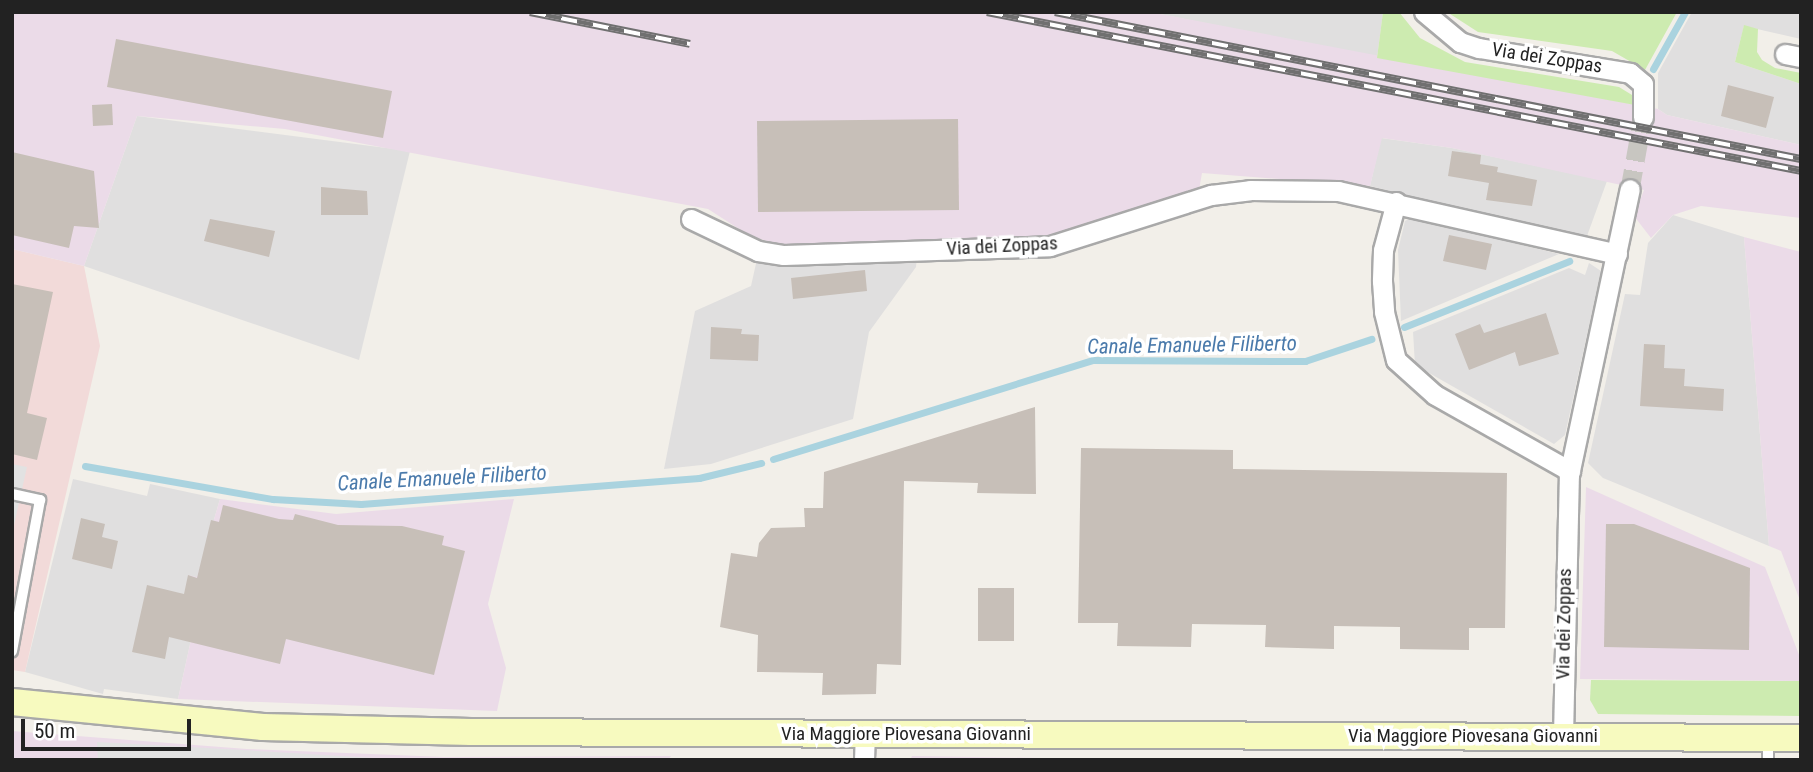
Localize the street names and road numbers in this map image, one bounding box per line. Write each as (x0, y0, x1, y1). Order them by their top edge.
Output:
street label: Via dei Zoppas (1490, 38, 1604, 78)
street label: Via dei Zoppas (946, 232, 1058, 260)
street label: Via dei Zoppas (1552, 568, 1576, 680)
street label: Via Maggiore Piovesana Giovanni (781, 723, 1031, 745)
street label: Via Maggiore Piovesana Giovanni (1348, 725, 1598, 747)

